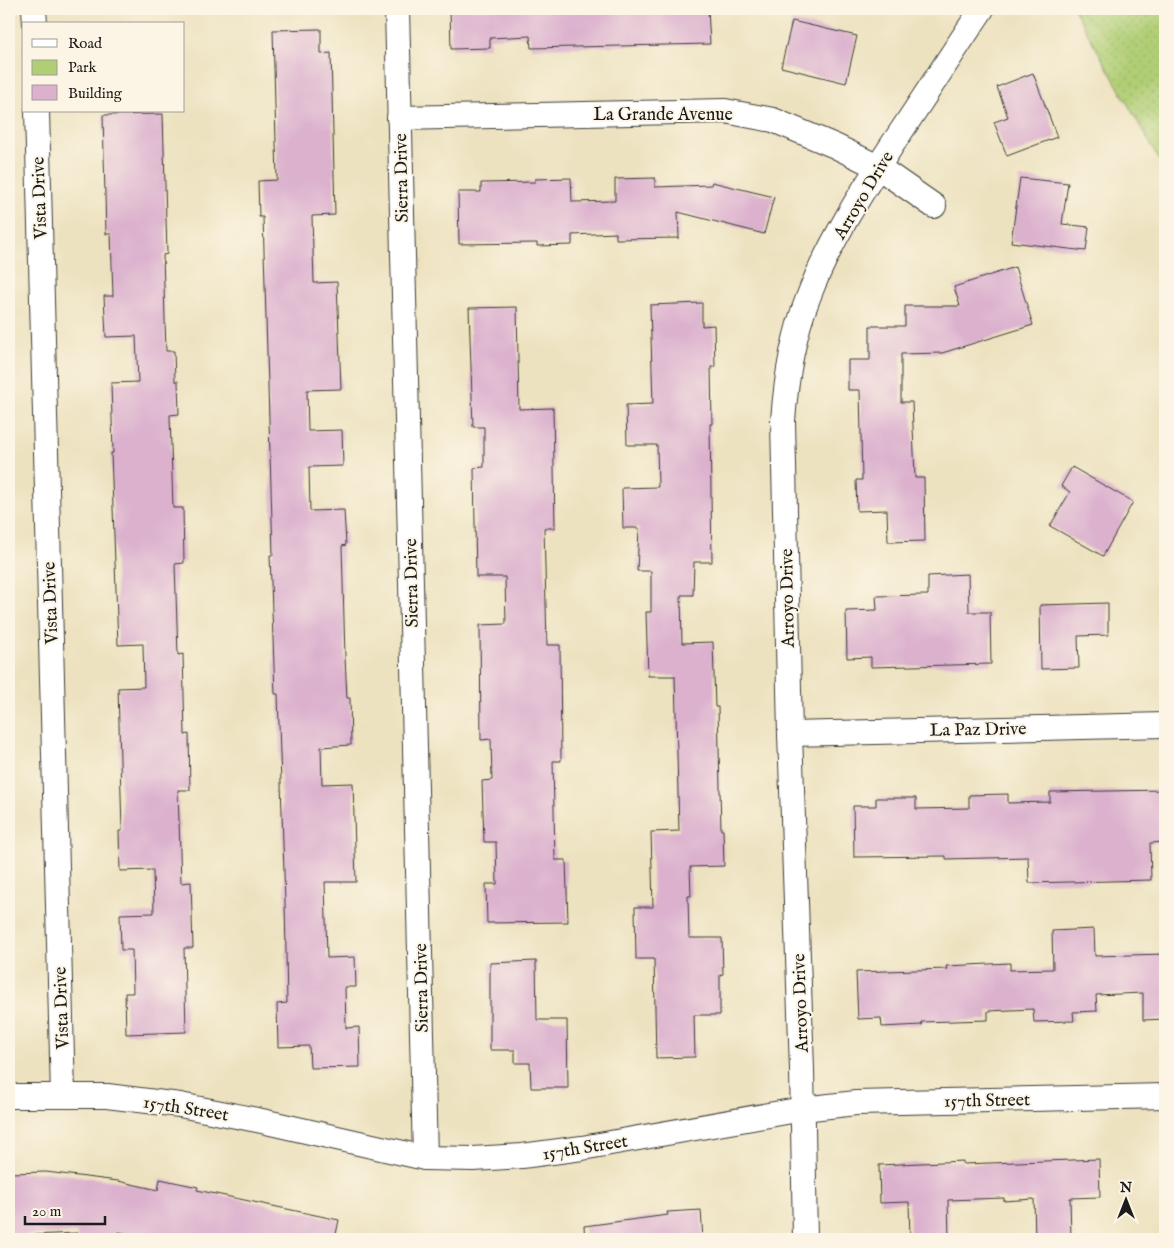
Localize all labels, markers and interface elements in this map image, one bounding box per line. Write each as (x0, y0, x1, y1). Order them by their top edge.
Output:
legend (22, 22, 185, 112)
text: Road (68, 34, 103, 53)
text: Park (68, 58, 98, 77)
text: Building (68, 84, 123, 103)
street label: La Grande Avenue (593, 104, 733, 127)
street label: Sierra Drive (390, 133, 415, 223)
street label: Arroyo Drive (828, 147, 900, 245)
street label: Vista Drive (28, 156, 53, 241)
street label: Sierra Drive (400, 538, 425, 628)
street label: Arroyo Drive (776, 548, 801, 649)
street label: Vista Drive (39, 561, 64, 646)
street label: La Paz Drive (929, 718, 1027, 743)
street label: Sierra Drive (410, 943, 435, 1033)
street label: Arroyo Drive (788, 953, 815, 1054)
street label: Vista Drive (50, 966, 75, 1051)
street label: 157th Street (944, 1089, 1030, 1114)
street label: 157th Street (141, 1091, 230, 1128)
street label: 157th Street (541, 1130, 630, 1167)
north arrow (1102, 1176, 1152, 1226)
text: N (1119, 1179, 1132, 1197)
scale bar (25, 1193, 105, 1225)
text: 20 m (32, 1202, 62, 1221)

